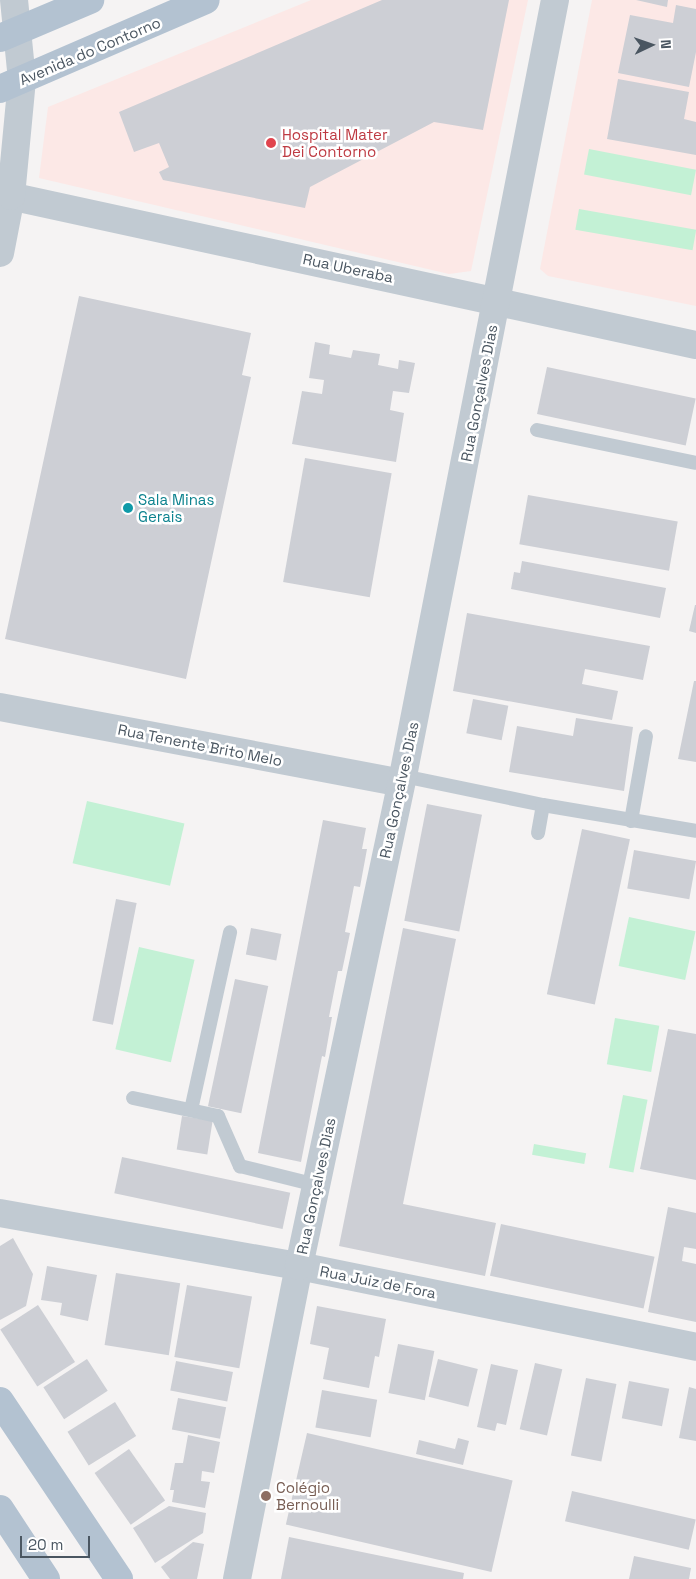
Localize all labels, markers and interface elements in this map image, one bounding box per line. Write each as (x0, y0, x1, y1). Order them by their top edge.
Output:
street label: Avenida do Contorno (17, 13, 163, 89)
north arrow (626, 20, 676, 70)
text: N (657, 39, 675, 49)
place label: Hospital Mater Dei Contorno (282, 125, 388, 160)
marker: Hospital Mater Dei Contorno (264, 136, 278, 150)
street label: Rua Uberaba (301, 250, 395, 286)
street label: Rua Gonçalves Dias (457, 323, 501, 463)
place label: Sala Minas Gerais (138, 490, 214, 525)
marker: Sala Minas Gerais (122, 502, 134, 514)
street label: Rua Tenente Brito Melo (116, 720, 284, 770)
street label: Rua Gonçalves Dias (376, 720, 422, 860)
street label: Rua Gonçalves Dias (293, 1116, 339, 1256)
street label: Rua Juiz de Fora (318, 1262, 438, 1302)
place label: Colégio Bernoulli (276, 1478, 339, 1513)
marker: Colégio Bernoulli (260, 1490, 272, 1502)
scale bar (22, 1526, 92, 1558)
text: 20 m (28, 1535, 63, 1554)

